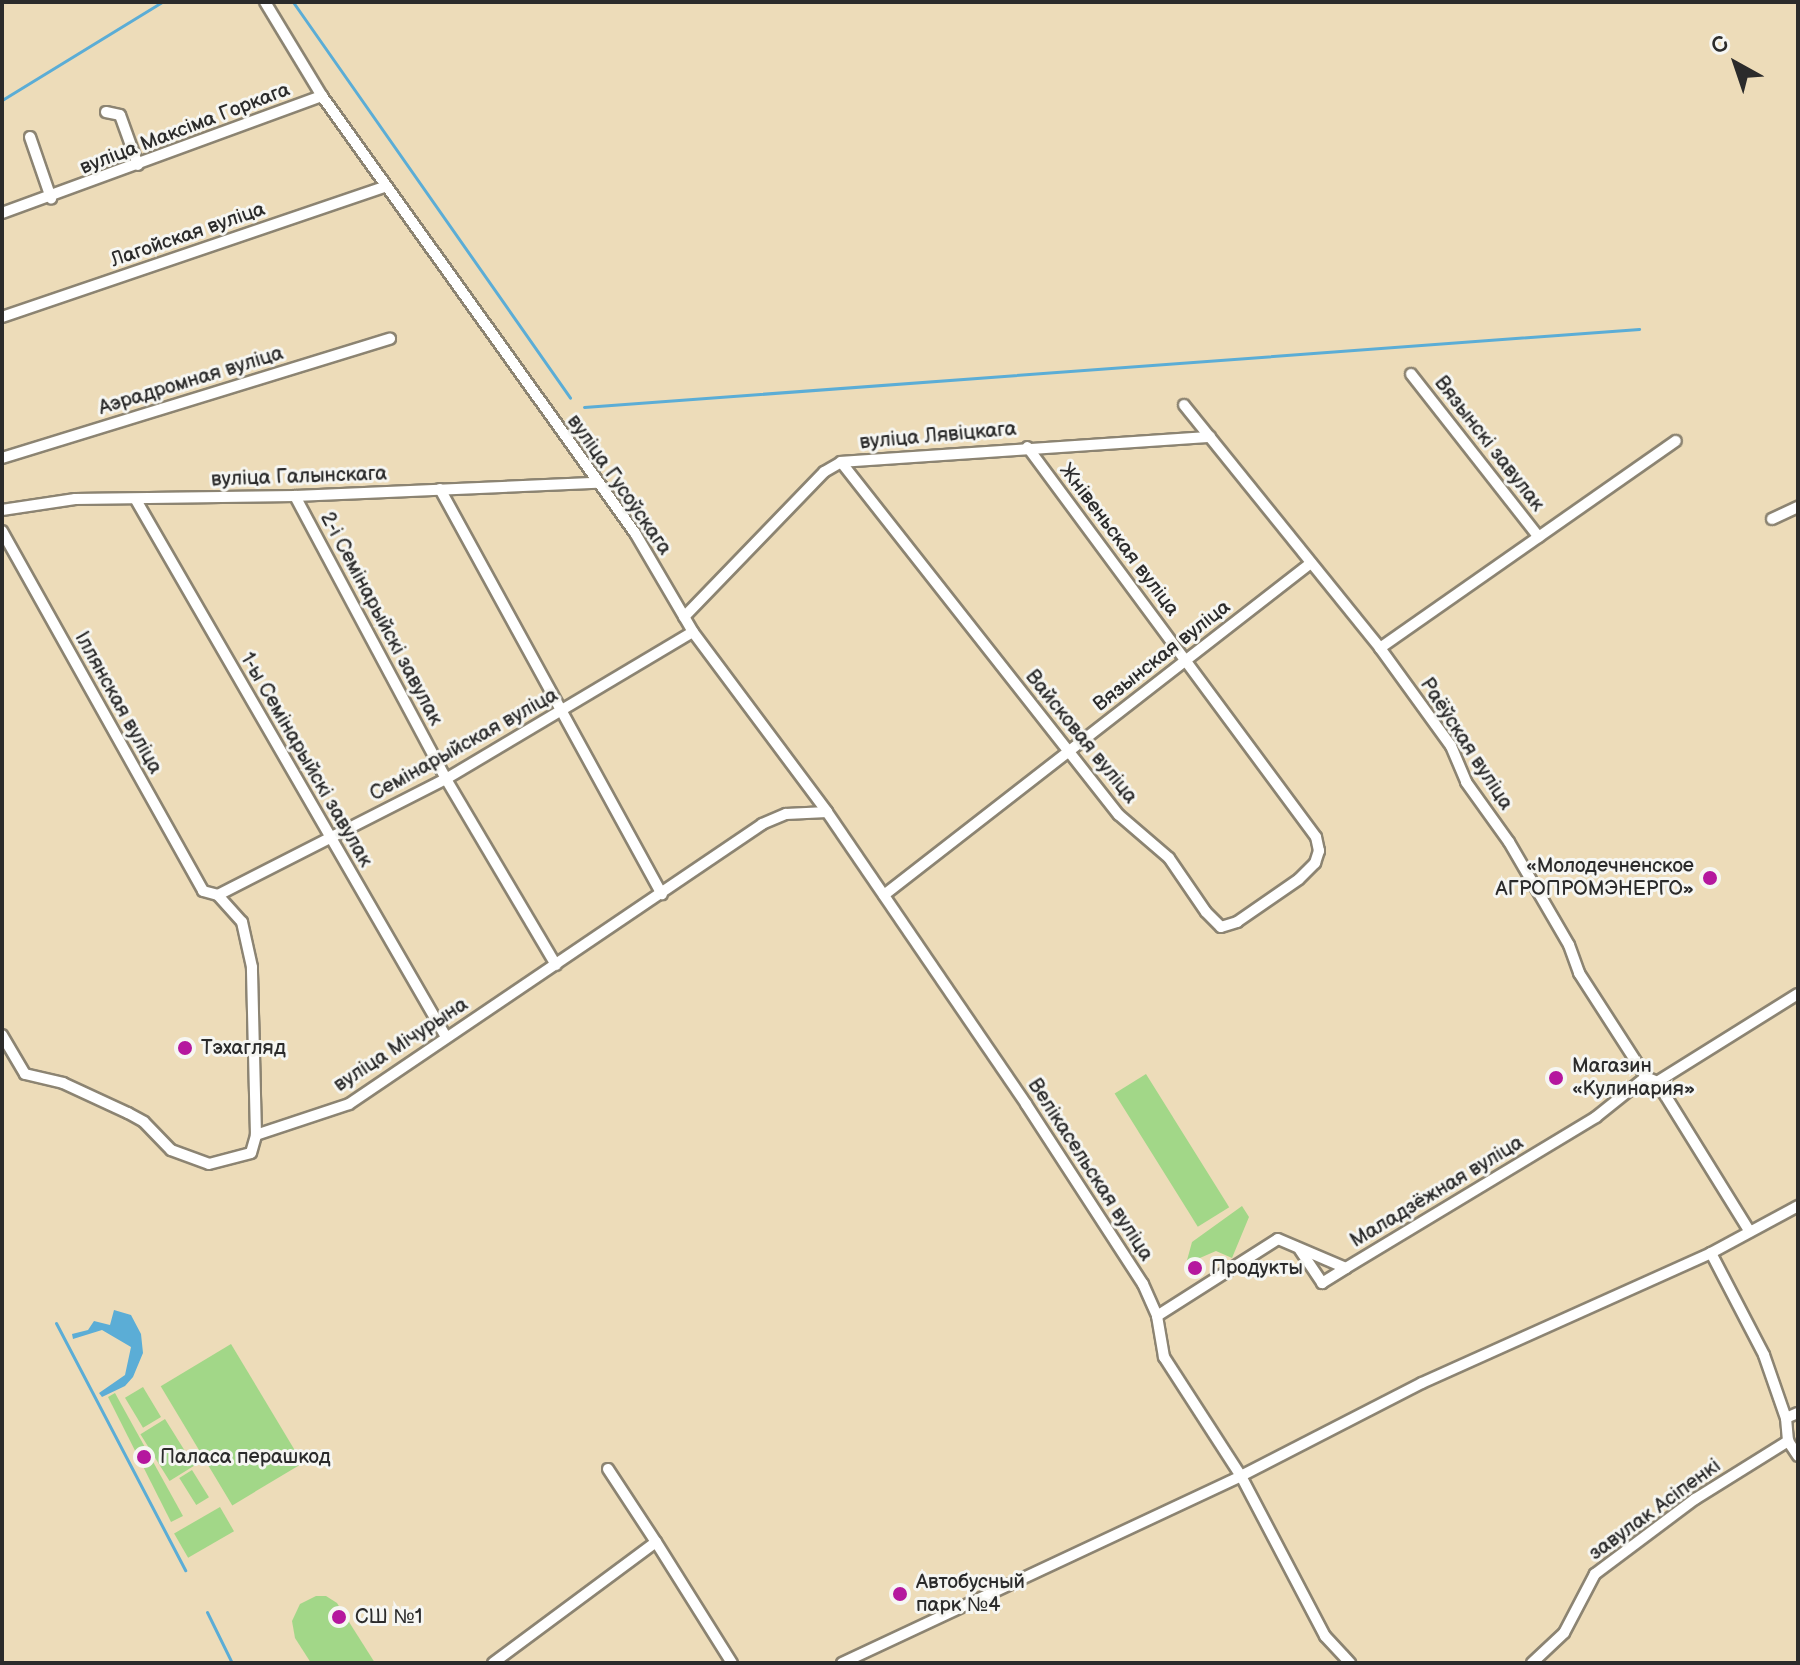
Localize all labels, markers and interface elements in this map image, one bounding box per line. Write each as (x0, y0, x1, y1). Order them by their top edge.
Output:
north arrow (1696, 24, 1776, 104)
text: С (1706, 30, 1735, 60)
street label: вуліца Максіма Горкага (77, 78, 293, 180)
street label: Лагойская вуліца (108, 197, 268, 273)
street label: Аэрадромная вуліца (96, 341, 286, 421)
street label: Вязынскі завулак (1429, 372, 1549, 516)
street label: вуліца Гусоўскага (562, 410, 676, 560)
street label: вуліца Лявіцкага (859, 417, 1017, 455)
street label: Жнівеньская вуліца (1054, 459, 1184, 621)
street label: вуліца Галынскага (211, 462, 387, 492)
street label: 2-і Семінарыйскі завулак (315, 508, 447, 730)
street label: Вязынская вуліца (1089, 595, 1235, 717)
street label: Іллянская вуліца (69, 628, 167, 778)
street label: 1-ы Семінарыйскі завулак (235, 649, 377, 871)
street label: Вайсковая вуліца (1020, 665, 1142, 809)
street label: Раёўская вуліца (1414, 673, 1518, 815)
street label: Семінарыйская вуліца (366, 683, 562, 807)
place label: «Молодечненское АГРОПРОМЭНЕРГО» (1496, 854, 1694, 901)
marker: «Молодечненское АГРОПРОМЭНЕРГО» (1701, 869, 1719, 887)
street label: вуліца Мічурына (329, 993, 473, 1097)
place label: Тэхагляд (201, 1036, 286, 1060)
marker: Тэхагляд (176, 1039, 194, 1057)
place label: Магазин «Кулинария» (1572, 1054, 1695, 1101)
marker: Магазин «Кулинария» (1547, 1069, 1565, 1087)
street label: Велікасельская вуліца (1022, 1074, 1158, 1266)
street label: Маладзёжная вуліца (1346, 1131, 1528, 1253)
place label: Продукты (1211, 1256, 1303, 1280)
marker: Продукты (1186, 1259, 1204, 1277)
place label: Паласа перашкод (160, 1445, 331, 1469)
marker: Паласа перашкод (135, 1448, 153, 1466)
street label: завулак Асіпенкі (1585, 1454, 1725, 1566)
place label: Автобусный парк №4 (916, 1570, 1025, 1617)
marker: Автобусный парк №4 (891, 1585, 909, 1603)
place label: СШ №1 (355, 1605, 422, 1629)
marker: СШ №1 (330, 1608, 348, 1626)

